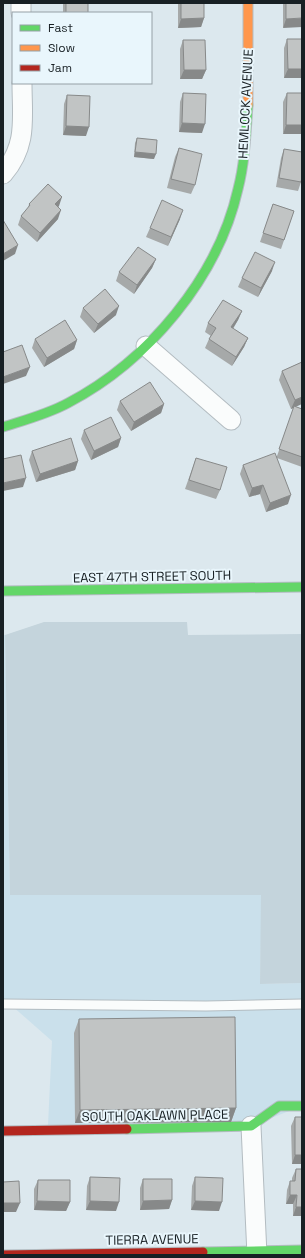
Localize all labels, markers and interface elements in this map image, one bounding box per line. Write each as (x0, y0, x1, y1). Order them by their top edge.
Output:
legend (12, 12, 152, 84)
text: Fast (48, 20, 73, 36)
text: Slow (48, 40, 75, 56)
street label: HEMLOCK AVENUE (234, 49, 257, 159)
text: Jam (48, 60, 72, 76)
street label: EAST 47TH STREET SOUTH (73, 567, 231, 586)
street label: SOUTH OAKLAWN PLACE (82, 1106, 228, 1125)
street label: TIERRA AVENUE (105, 1230, 199, 1249)

